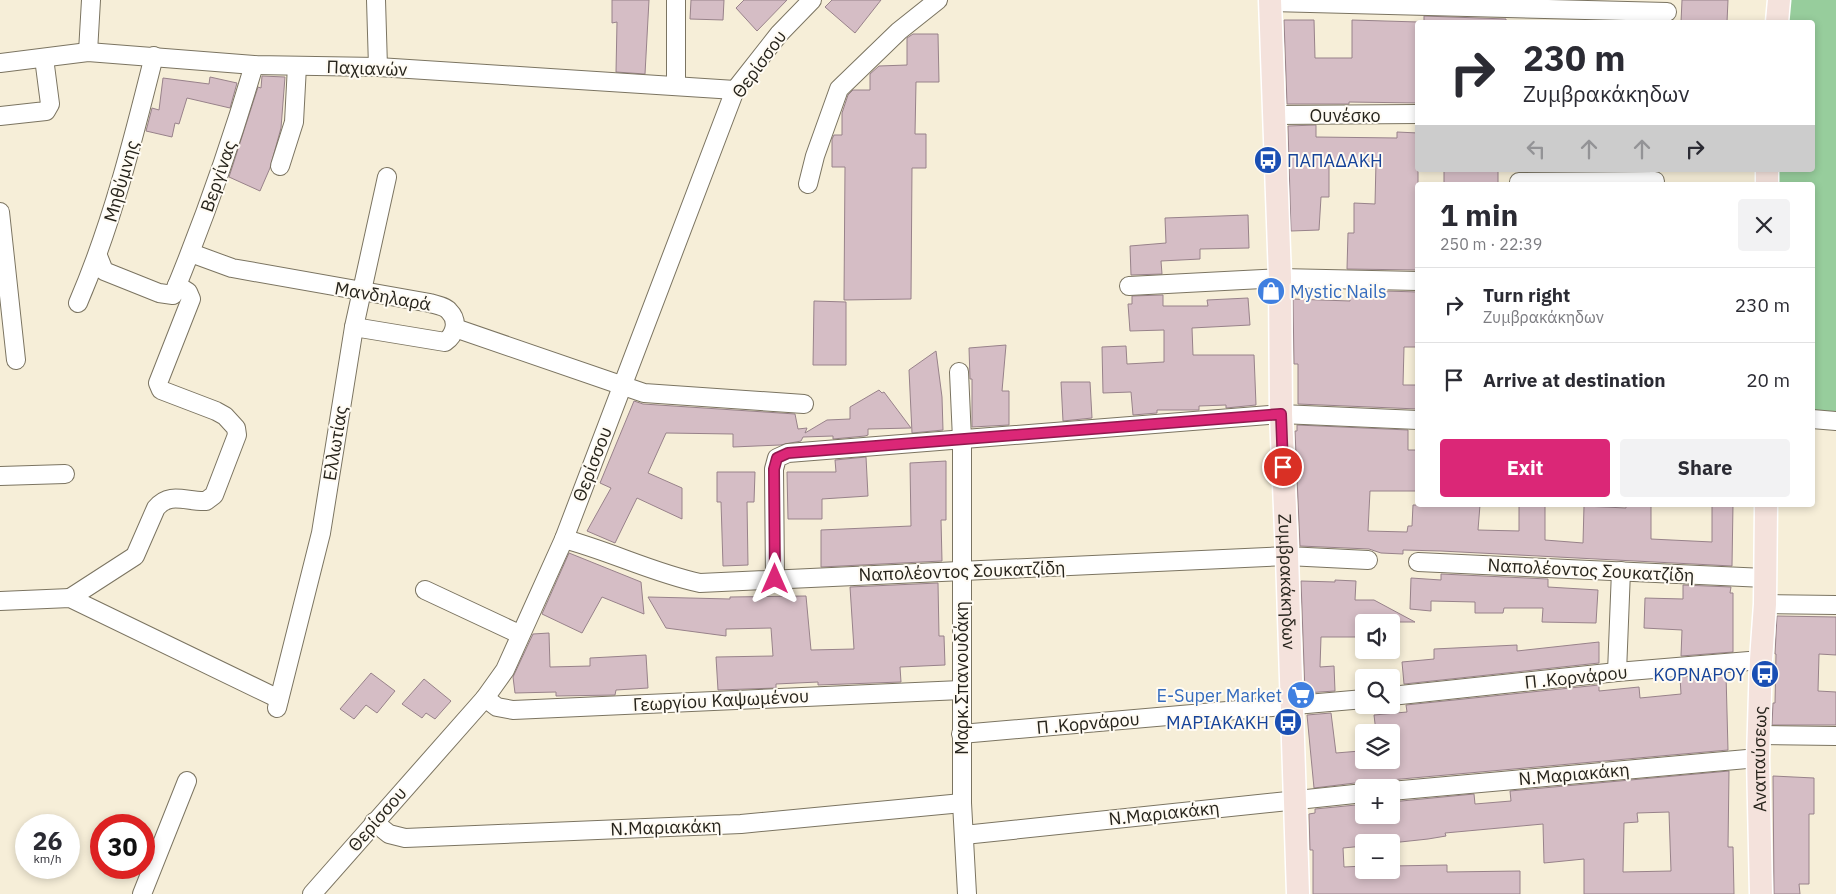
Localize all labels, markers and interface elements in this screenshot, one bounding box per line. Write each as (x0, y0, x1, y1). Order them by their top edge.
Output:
street label: Θερίσσου (727, 25, 791, 103)
text: 230 m (1523, 35, 1626, 81)
icon: right (1440, 40, 1505, 105)
street label: Παχιανών (326, 55, 408, 81)
text: Ζυμβρακάκηδων (1523, 79, 1689, 108)
street label: Ουνέσκο (1309, 104, 1381, 127)
icon: left (1522, 135, 1550, 163)
icon: ahead (1575, 135, 1603, 163)
icon: ahead (1628, 135, 1656, 163)
icon: right (1681, 135, 1709, 163)
street label: Μηθύμνης (98, 137, 144, 225)
street label: Βεργίνας (195, 137, 241, 215)
bus stop icon: ΠΑΠΑΔΑΚΗ (1253, 145, 1283, 175)
place label: ΠΑΠΑΔΑΚΗ (1287, 149, 1383, 172)
text: 1 min (1440, 195, 1518, 234)
button: close (1738, 199, 1790, 251)
text: 250 m · 22:39 (1440, 234, 1542, 254)
street label: Μανδηλαρά (333, 276, 433, 316)
shop icon: Mystic Nails (1256, 276, 1286, 306)
place label: Mystic Nails (1290, 280, 1387, 303)
text: Turn right (1483, 283, 1570, 307)
icon: right (1440, 291, 1468, 319)
text: 230 m (1735, 293, 1790, 317)
text: Ζυμβρακάκηδων (1483, 307, 1604, 327)
icon: arrive (1440, 366, 1468, 394)
text: Arrive at destination (1483, 368, 1666, 392)
text: 20 m (1746, 368, 1790, 392)
street label: Ελλωτίας (318, 403, 352, 482)
street label: Θερίσσου (567, 423, 617, 505)
button: Exit (1440, 439, 1610, 497)
button: Share (1620, 439, 1790, 497)
pin (1262, 446, 1304, 488)
icon: arrive (1269, 453, 1297, 481)
street label: Ζυμβρακάκηδων (1274, 513, 1302, 650)
position arrow (748, 552, 800, 604)
street label: Ναπολέοντος Σουκατζίδη (1487, 553, 1695, 587)
street label: Ναπολέοντος Σουκατζίδη (858, 556, 1066, 586)
street label: Μαρκ.Σπανουδάκη (950, 601, 973, 755)
map controls (1355, 614, 1400, 879)
button: sound (1355, 614, 1400, 659)
bus stop icon: ΚΟΡΝΑΡΟΥ (1750, 659, 1780, 689)
street label: Π .Κορνάρου (1523, 660, 1629, 694)
place label: ΚΟΡΝΑΡΟΥ (1653, 663, 1746, 686)
button: search (1355, 669, 1400, 714)
supermarket icon: E-Super Market (1286, 680, 1316, 710)
street label: Γεωργίου Καψωμένου (632, 684, 810, 716)
place label: E-Super Market (1157, 684, 1282, 707)
street label: Αναπαύσεως (1746, 705, 1771, 812)
street label: Π .Κορνάρου (1035, 707, 1141, 739)
bus stop icon: ΜΑΡΙΑΚΑΚΗ (1273, 707, 1303, 737)
place label: ΜΑΡΙΑΚΑΚΗ (1166, 711, 1269, 734)
button: layers (1355, 724, 1400, 769)
street label: Ν.Μαριακάκη (1518, 758, 1630, 790)
button: + (1355, 779, 1400, 824)
street label: Θερίσσου (343, 782, 411, 856)
street label: Ν.Μαριακάκη (1107, 796, 1221, 830)
speed limit sign: 30 (90, 814, 155, 879)
street label: Ν.Μαριακάκη (610, 814, 722, 840)
text: 26 (32, 824, 63, 857)
button: − (1355, 834, 1400, 879)
text: km/h (33, 851, 62, 866)

